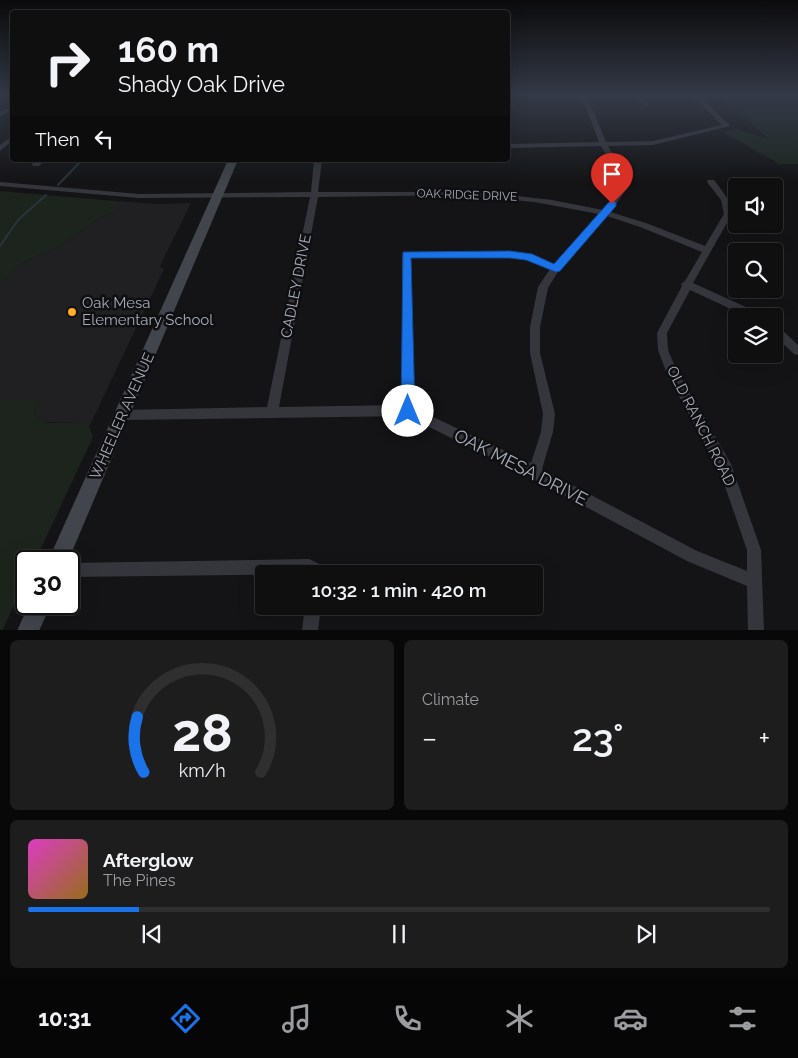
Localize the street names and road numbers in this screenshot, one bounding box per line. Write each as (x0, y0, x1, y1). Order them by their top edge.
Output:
street label: OAK RIDGE DRIVE (416, 186, 518, 204)
street label: CADLEY DRIVE (277, 233, 315, 339)
street label: WHEELER AVENUE (86, 350, 158, 482)
street label: OLD RANCH ROAD (663, 363, 739, 489)
street label: OAK MESA DRIVE (451, 424, 591, 510)

